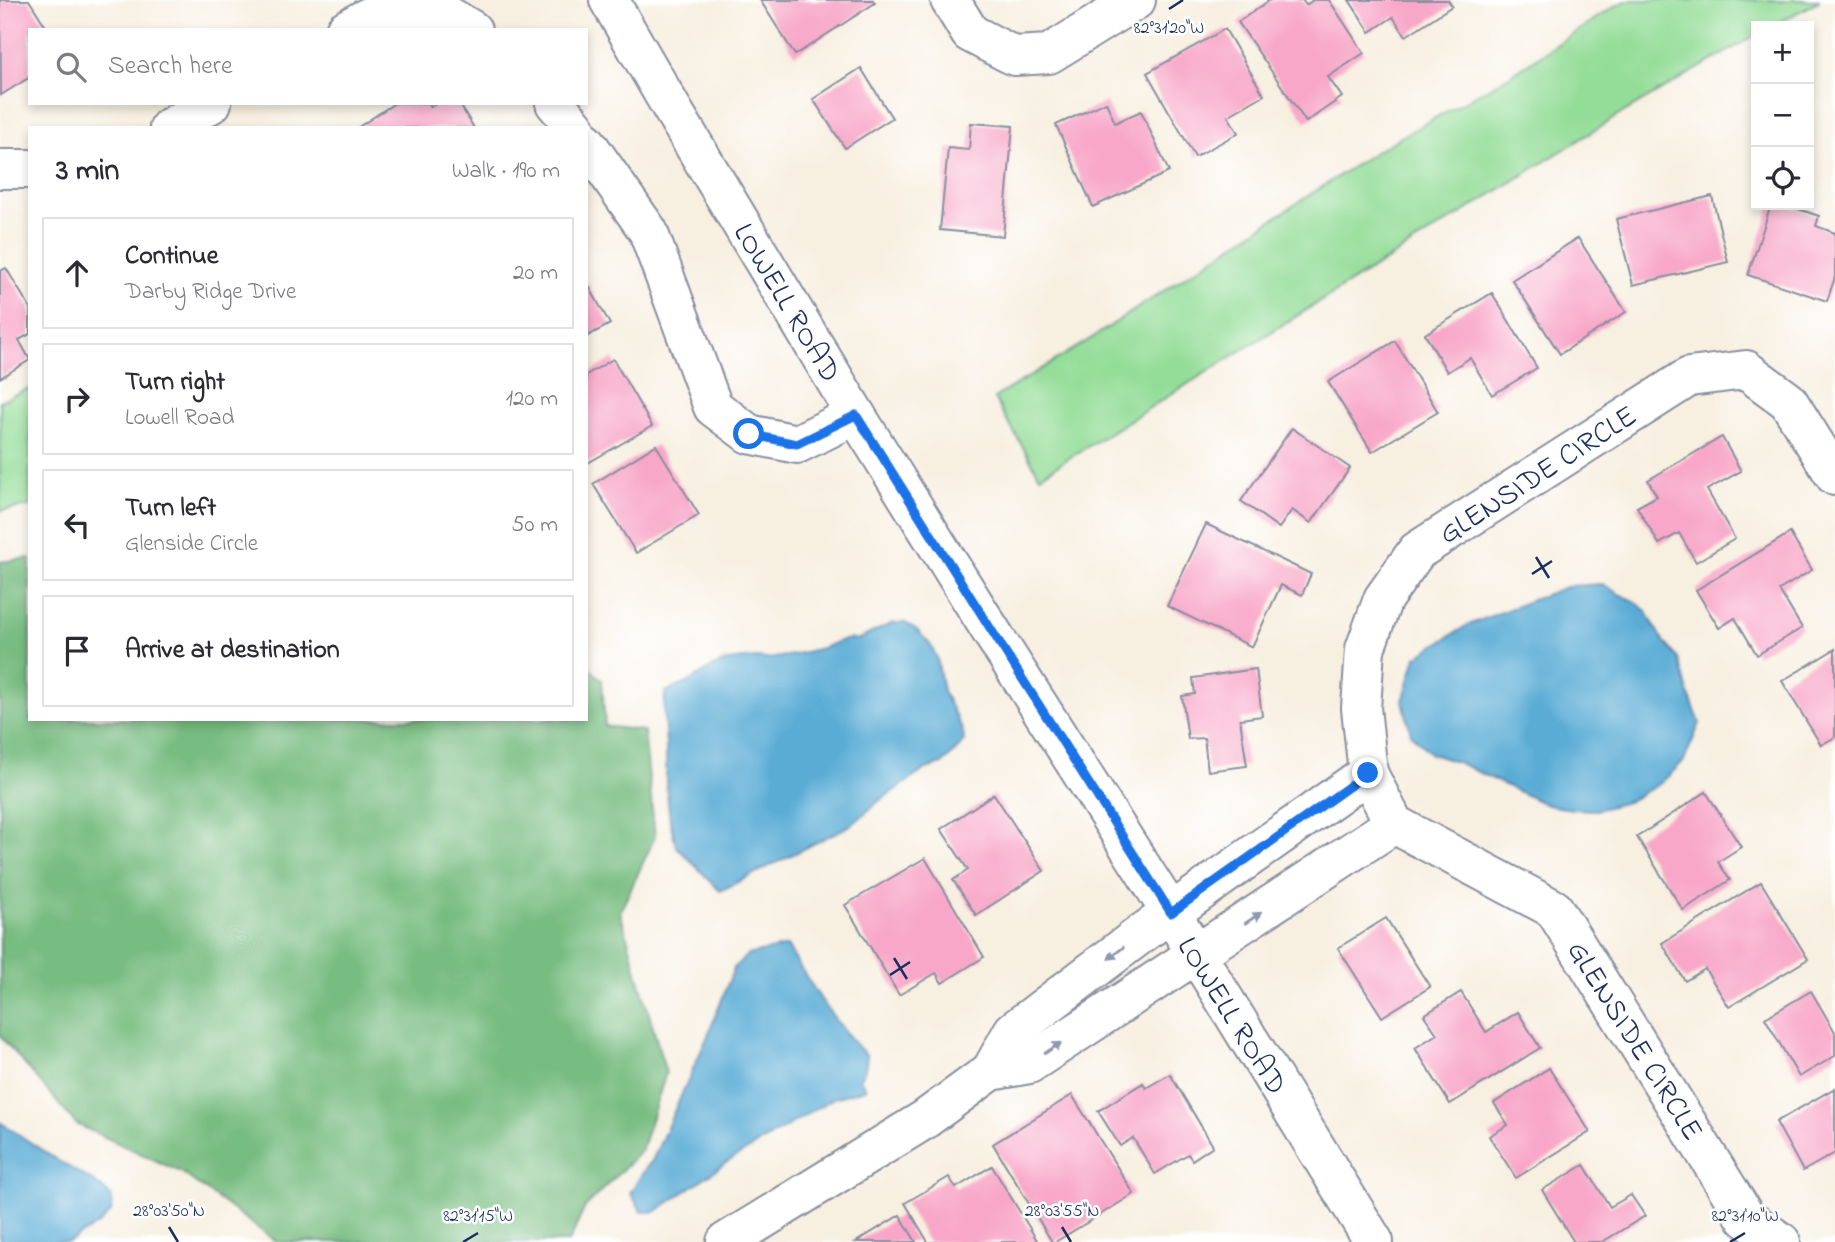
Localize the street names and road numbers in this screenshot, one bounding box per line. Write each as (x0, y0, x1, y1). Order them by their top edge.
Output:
street label: LOWELL ROAD (720, 215, 850, 392)
street label: GLENSIDE CIRCLE (1431, 396, 1646, 557)
street label: LOWELL ROAD (1164, 929, 1297, 1104)
street label: GLENSIDE CIRCLE (1554, 933, 1713, 1150)

